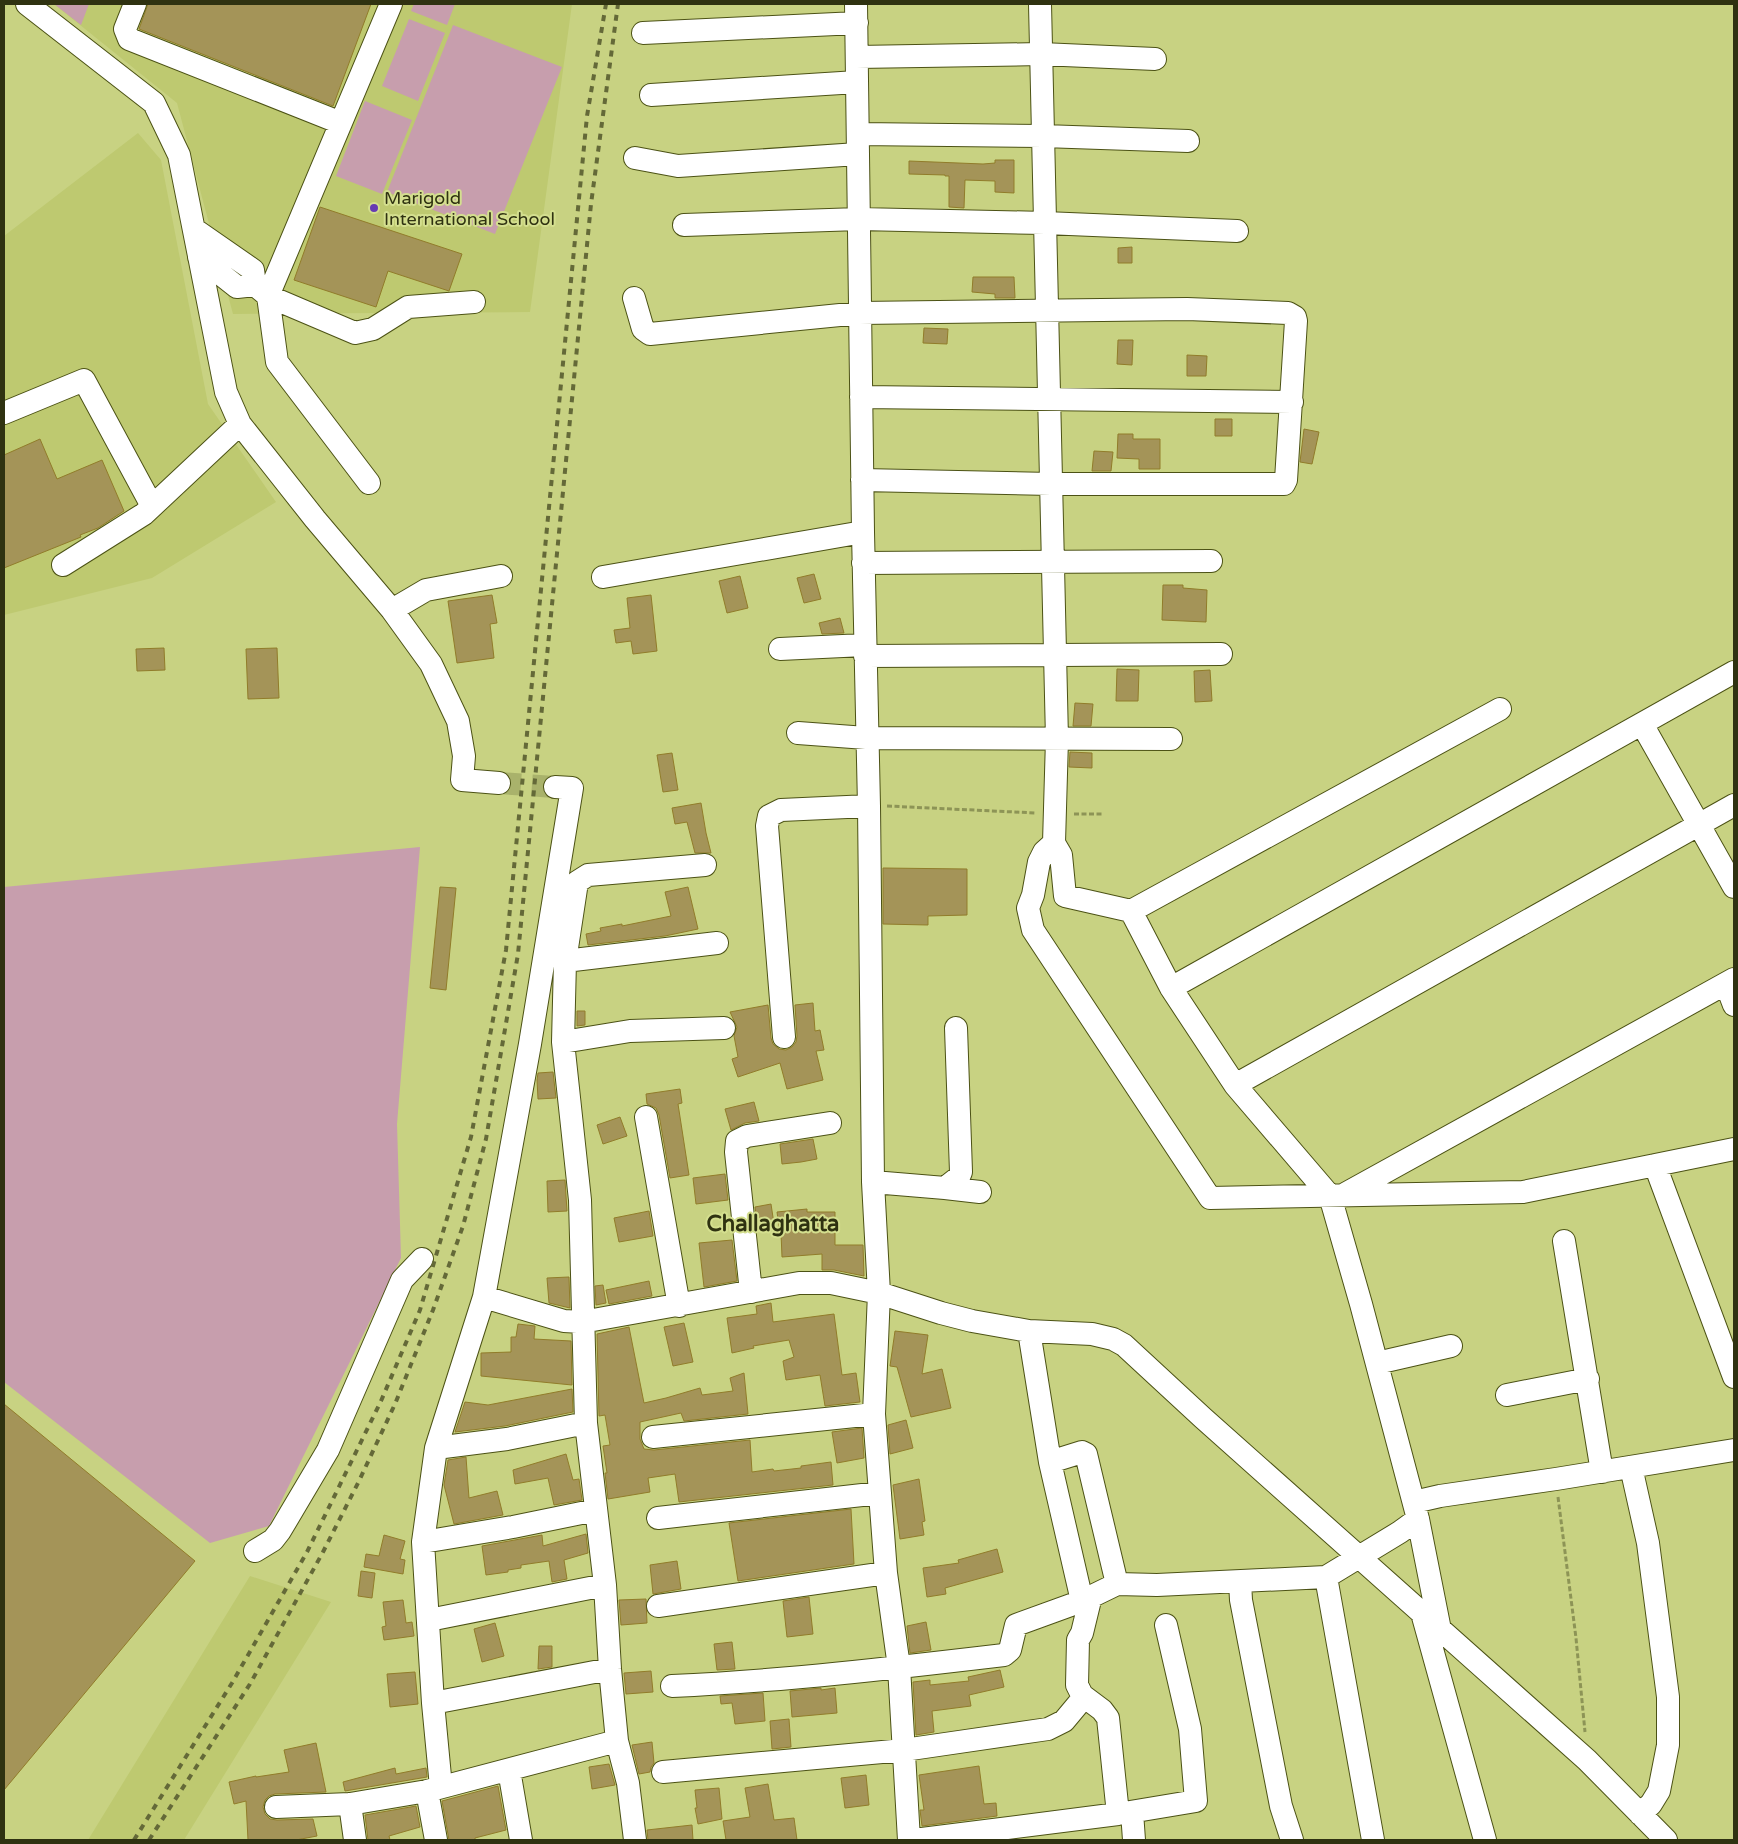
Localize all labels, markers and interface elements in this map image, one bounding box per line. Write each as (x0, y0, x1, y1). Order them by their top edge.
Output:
place label: Marigold International School (384, 187, 555, 230)
marker: Marigold International School (368, 202, 380, 214)
district label: Challaghatta (707, 1211, 839, 1237)

